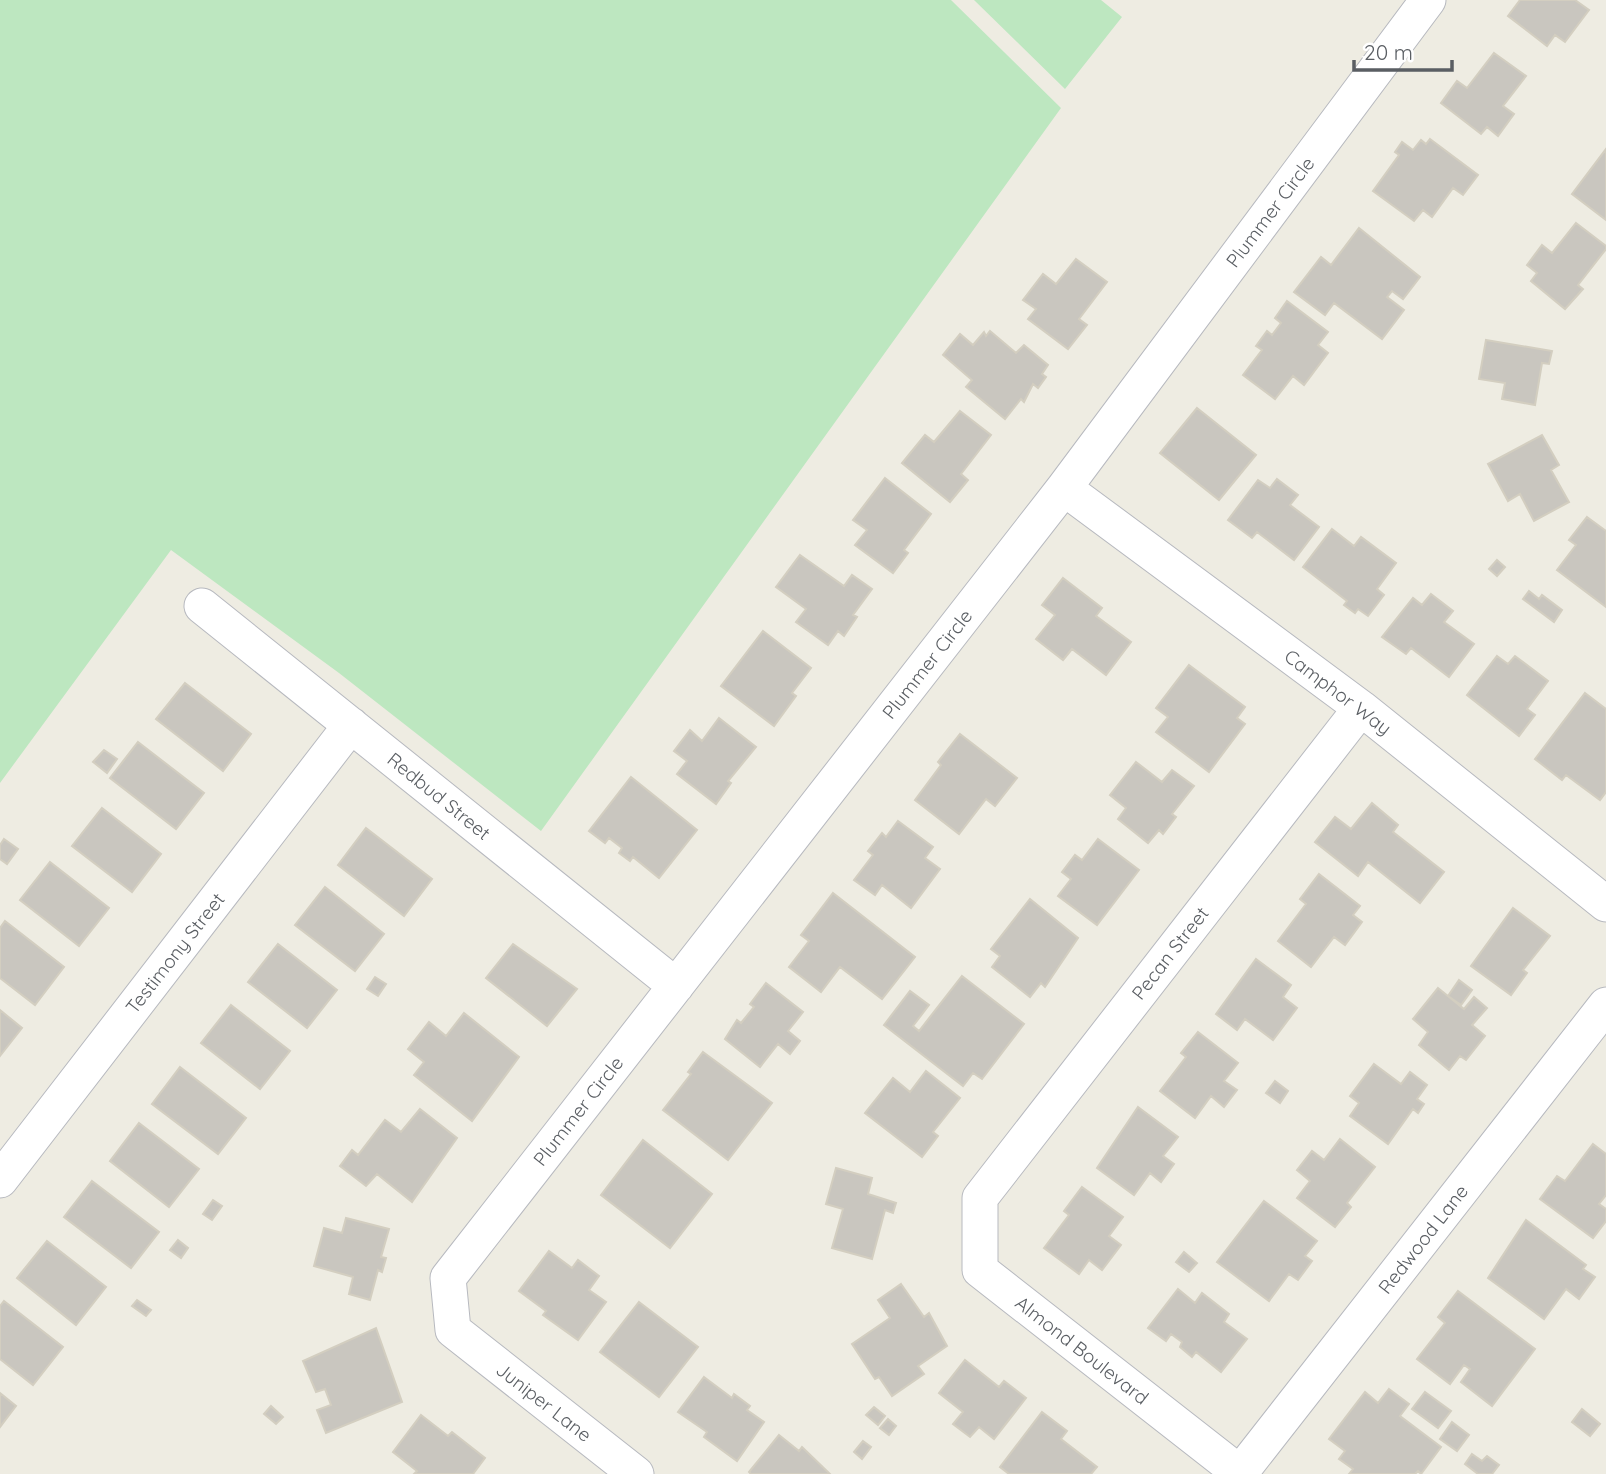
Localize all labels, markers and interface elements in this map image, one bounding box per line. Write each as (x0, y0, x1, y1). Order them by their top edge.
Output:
scale bar (1354, 28, 1452, 72)
text: 20 m (1364, 39, 1413, 65)
street label: Plummer Circle (1221, 152, 1319, 272)
street label: Plummer Circle (877, 604, 977, 724)
street label: Camphor Way (1280, 644, 1396, 740)
street label: Redbud Street (383, 747, 495, 845)
street label: Testimony Street (120, 888, 230, 1018)
street label: Pecan Street (1126, 902, 1214, 1004)
street label: Plummer Circle (528, 1051, 628, 1171)
street label: Redwood Lane (1373, 1180, 1473, 1298)
street label: Almond Boulevard (1011, 1291, 1153, 1409)
street label: Juniper Lane (491, 1357, 597, 1447)

